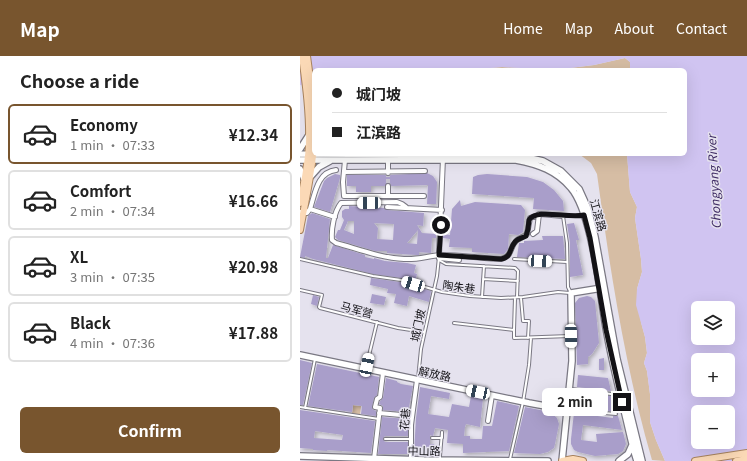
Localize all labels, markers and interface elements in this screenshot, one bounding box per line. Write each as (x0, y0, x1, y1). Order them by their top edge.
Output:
text: Map (20, 15, 60, 42)
text: Home (503, 18, 543, 38)
text: Map (565, 18, 593, 38)
text: About (615, 18, 654, 38)
text: Contact (676, 18, 727, 38)
text: Choose a ride (20, 67, 139, 93)
text: 城门坡 (356, 83, 401, 104)
text: Economy (70, 114, 138, 135)
icon: car (22, 116, 58, 152)
text: 江滨路 (356, 121, 401, 142)
text: ¥12.34 (229, 124, 278, 145)
water label: Chongyang River (702, 132, 724, 230)
text: 1 min · 07:33 (70, 135, 155, 154)
text: Comfort (70, 180, 131, 201)
icon: car (22, 182, 58, 218)
text: ¥16.66 (229, 190, 278, 211)
car (357, 197, 381, 209)
street label: 江滨路 (587, 197, 611, 233)
text: 2 min · 07:34 (70, 201, 155, 220)
route start (432, 216, 450, 234)
text: XL (70, 246, 88, 267)
icon: car (22, 248, 58, 284)
car (528, 254, 552, 268)
text: ¥20.98 (229, 256, 278, 277)
text: 3 min · 07:35 (70, 267, 155, 286)
car (400, 275, 426, 293)
street label: 陶朱巷 (442, 276, 476, 296)
street label: 马军营 (339, 297, 375, 321)
map controls (691, 301, 735, 449)
button: layers (691, 301, 735, 345)
street label: 城门坡 (406, 307, 428, 343)
text: Black (70, 312, 111, 333)
icon: car (22, 314, 58, 350)
text: ¥17.88 (229, 322, 278, 343)
car (565, 324, 577, 348)
text: 4 min · 07:36 (70, 333, 155, 352)
car (359, 352, 375, 378)
button: + (691, 353, 735, 397)
street label: 解放路 (417, 362, 453, 384)
car (465, 384, 491, 400)
callout: 2 min (542, 388, 608, 416)
text: 2 min (557, 392, 593, 411)
route end (613, 393, 631, 411)
button: − (691, 405, 735, 449)
button: Confirm (20, 407, 280, 453)
street label: 花巷 (395, 407, 413, 431)
street label: 中山路 (407, 442, 441, 458)

